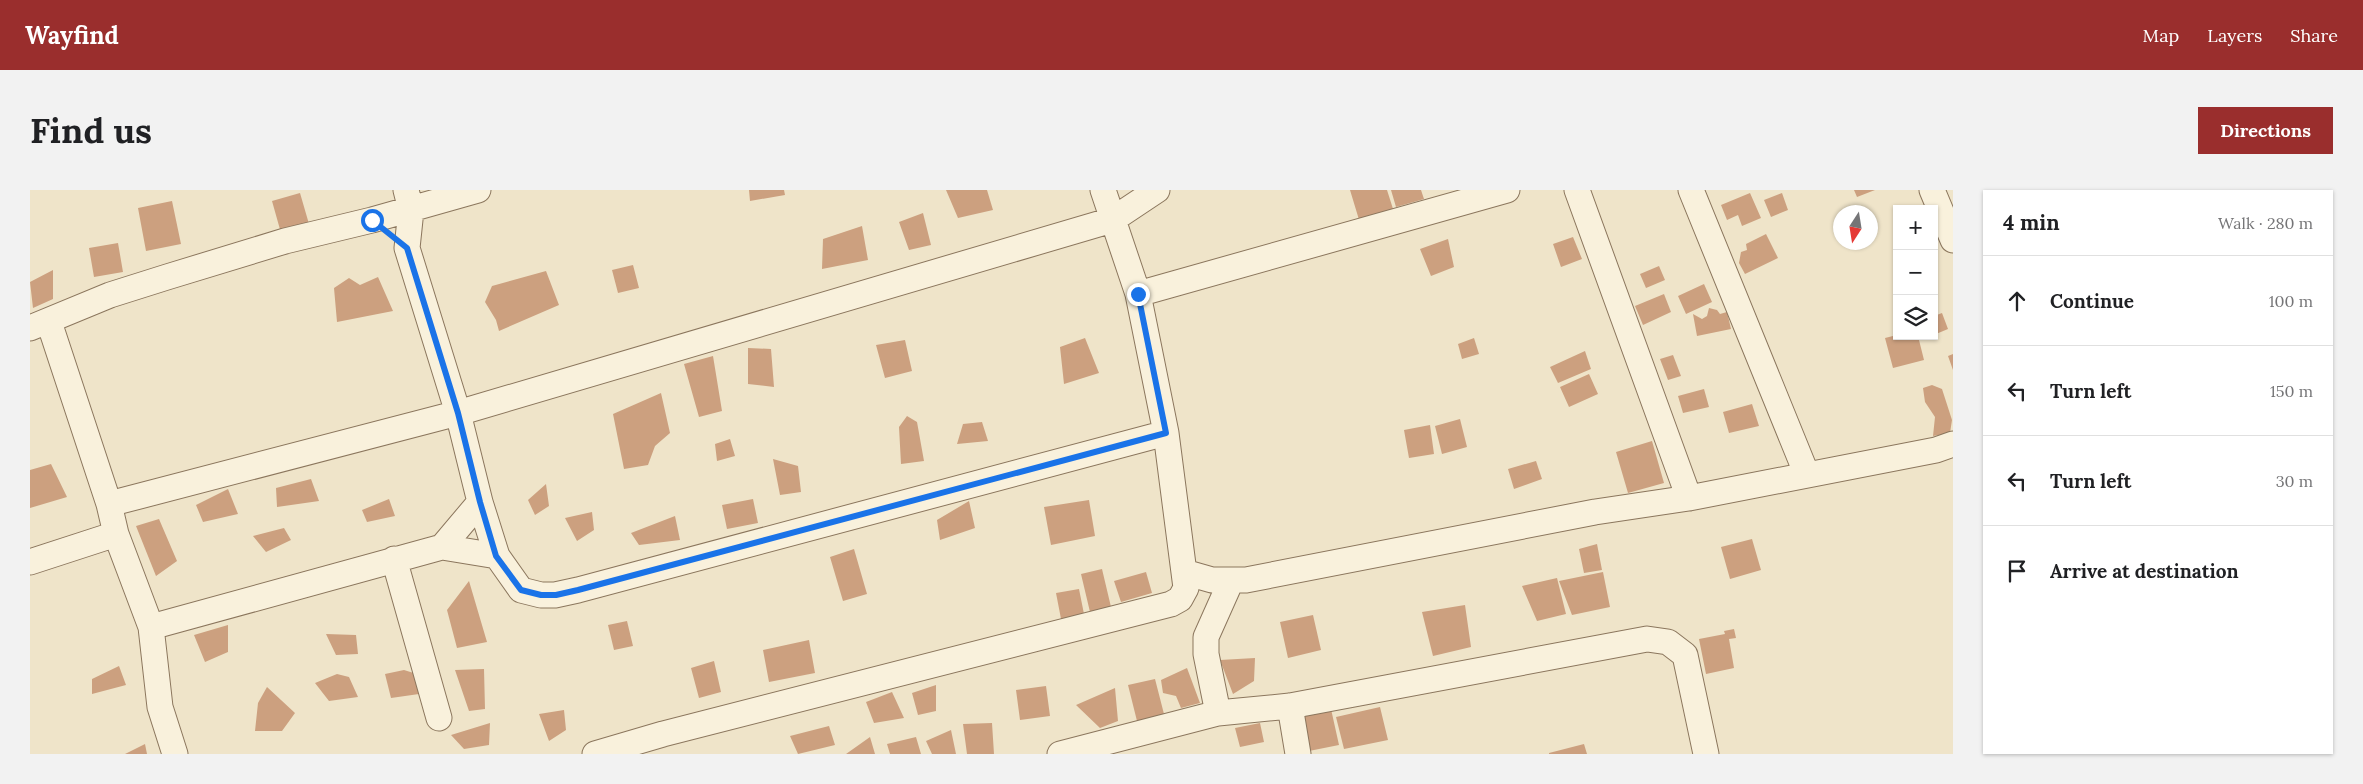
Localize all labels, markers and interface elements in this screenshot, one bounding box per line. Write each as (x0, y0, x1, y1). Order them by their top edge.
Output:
text: Wayfind (25, 20, 119, 51)
text: Map (2143, 24, 2179, 47)
text: Layers (2207, 24, 2262, 47)
text: Share (2290, 24, 2338, 47)
button: Directions (2198, 107, 2333, 154)
text: Find us (30, 108, 152, 153)
north arrow (1833, 205, 1878, 250)
map controls (1893, 205, 1938, 340)
button: + (1893, 205, 1938, 250)
route start (361, 209, 384, 232)
text: 4 min (2003, 209, 2060, 236)
text: Walk · 280 m (2218, 213, 2313, 233)
button: − (1893, 250, 1938, 295)
route end (1127, 283, 1150, 306)
icon: ahead (2003, 287, 2031, 315)
text: Continue (2050, 289, 2134, 313)
text: 100 m (2269, 291, 2313, 311)
button: layers (1893, 295, 1938, 340)
icon: left (2003, 377, 2031, 405)
text: Turn left (2050, 379, 2131, 403)
text: 150 m (2270, 381, 2313, 401)
icon: left (2003, 467, 2031, 495)
text: Turn left (2050, 469, 2131, 493)
text: 30 m (2276, 471, 2313, 491)
icon: arrive (2003, 557, 2031, 585)
text: Arrive at destination (2050, 559, 2239, 583)

